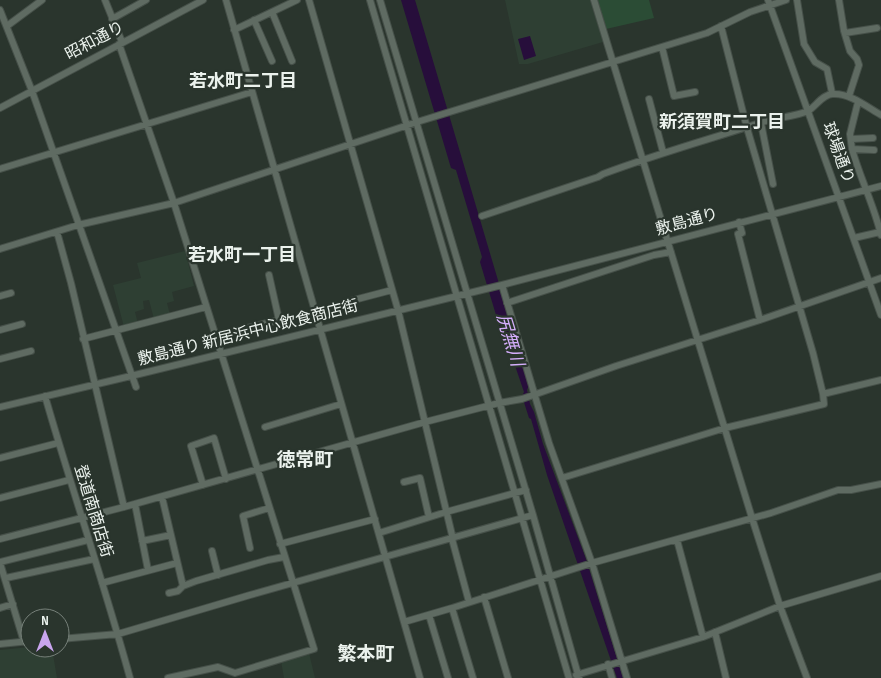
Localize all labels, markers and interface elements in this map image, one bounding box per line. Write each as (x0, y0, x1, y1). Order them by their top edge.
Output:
street label: 昭和通り (62, 18, 128, 64)
district label: 若水町二丁目 (189, 71, 297, 92)
district label: 新須賀町二丁目 (659, 112, 785, 133)
street label: 球場通り (818, 120, 858, 186)
street label: 敷島通り (654, 205, 720, 239)
district label: 若水町一丁目 (188, 245, 296, 266)
street label: 敷島通り 新居浜中心飲食商店街 (136, 296, 360, 370)
water label: 尻無川 (492, 311, 529, 371)
district label: 徳常町 (276, 449, 334, 472)
street label: 登道南商店街 (70, 462, 116, 560)
north arrow (20, 608, 70, 658)
text: N (41, 612, 49, 629)
district label: 繁本町 (337, 643, 395, 666)

